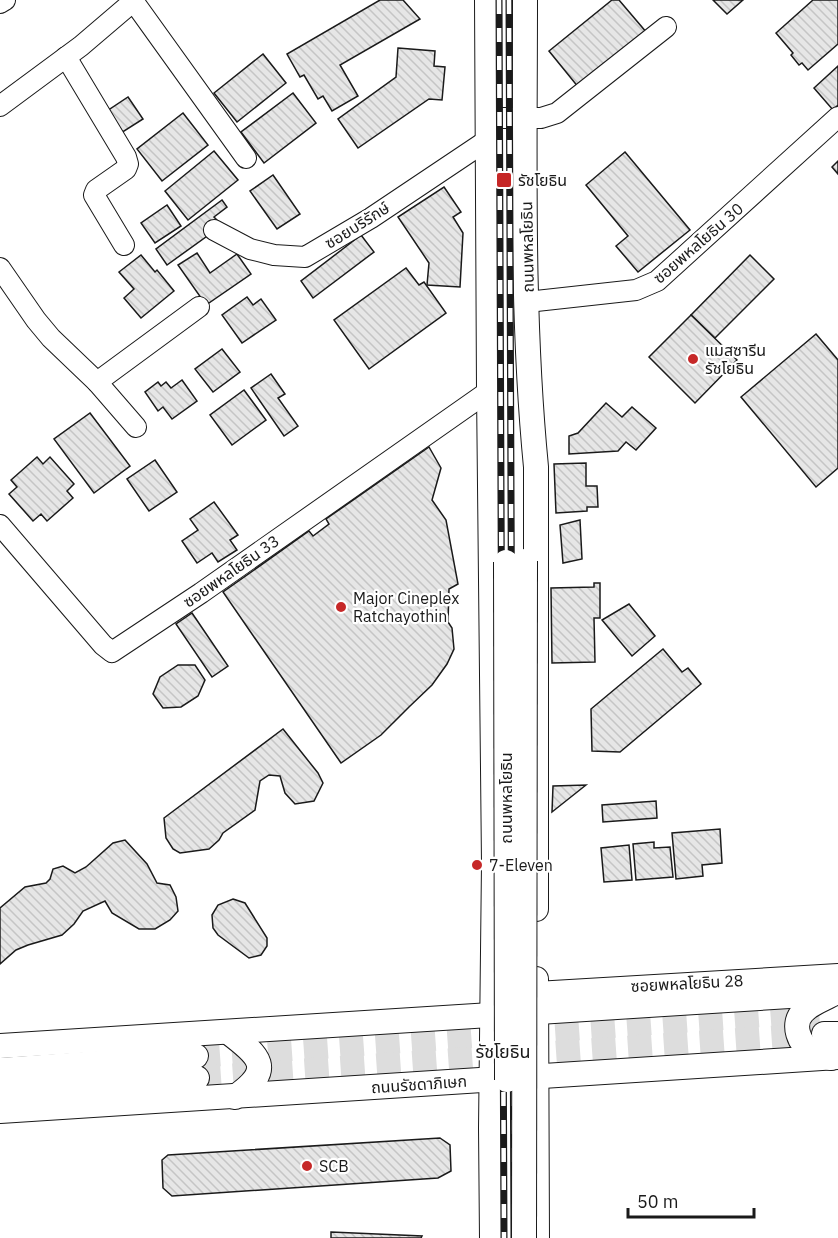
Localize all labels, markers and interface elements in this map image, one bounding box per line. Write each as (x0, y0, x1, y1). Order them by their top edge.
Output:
place label: รัชโยธิน (518, 170, 567, 190)
marker: รัชโยธิน (495, 171, 513, 189)
street label: ซอยบริรักษ์ (321, 197, 393, 253)
street label: ซอยพหลโยธิน 30 (649, 198, 747, 288)
street label: ถนนพหลโยธิน (516, 201, 538, 293)
place label: แมสซารีน รัชโยธิน (705, 340, 766, 378)
marker: แมสซารีน รัชโยธิน (686, 352, 700, 366)
street label: ซอยพหลโยธิน 33 (179, 530, 283, 612)
place label: Major Cineplex Ratchayothin (353, 588, 459, 626)
marker: Major Cineplex Ratchayothin (334, 600, 348, 614)
street label: ถนนพหลโยธิน (496, 752, 516, 844)
place label: 7-Eleven (489, 855, 553, 875)
marker: 7-Eleven (470, 858, 484, 872)
street label: ซอยพหลโยธิน 28 (630, 970, 744, 996)
district label: รัชโยธิน (475, 1040, 531, 1063)
street label: ถนนรัชดาภิเษก (370, 1071, 468, 1097)
place label: SCB (319, 1156, 349, 1176)
marker: SCB (300, 1159, 314, 1173)
scale bar (628, 1181, 754, 1219)
text: 50 m (637, 1190, 679, 1213)

